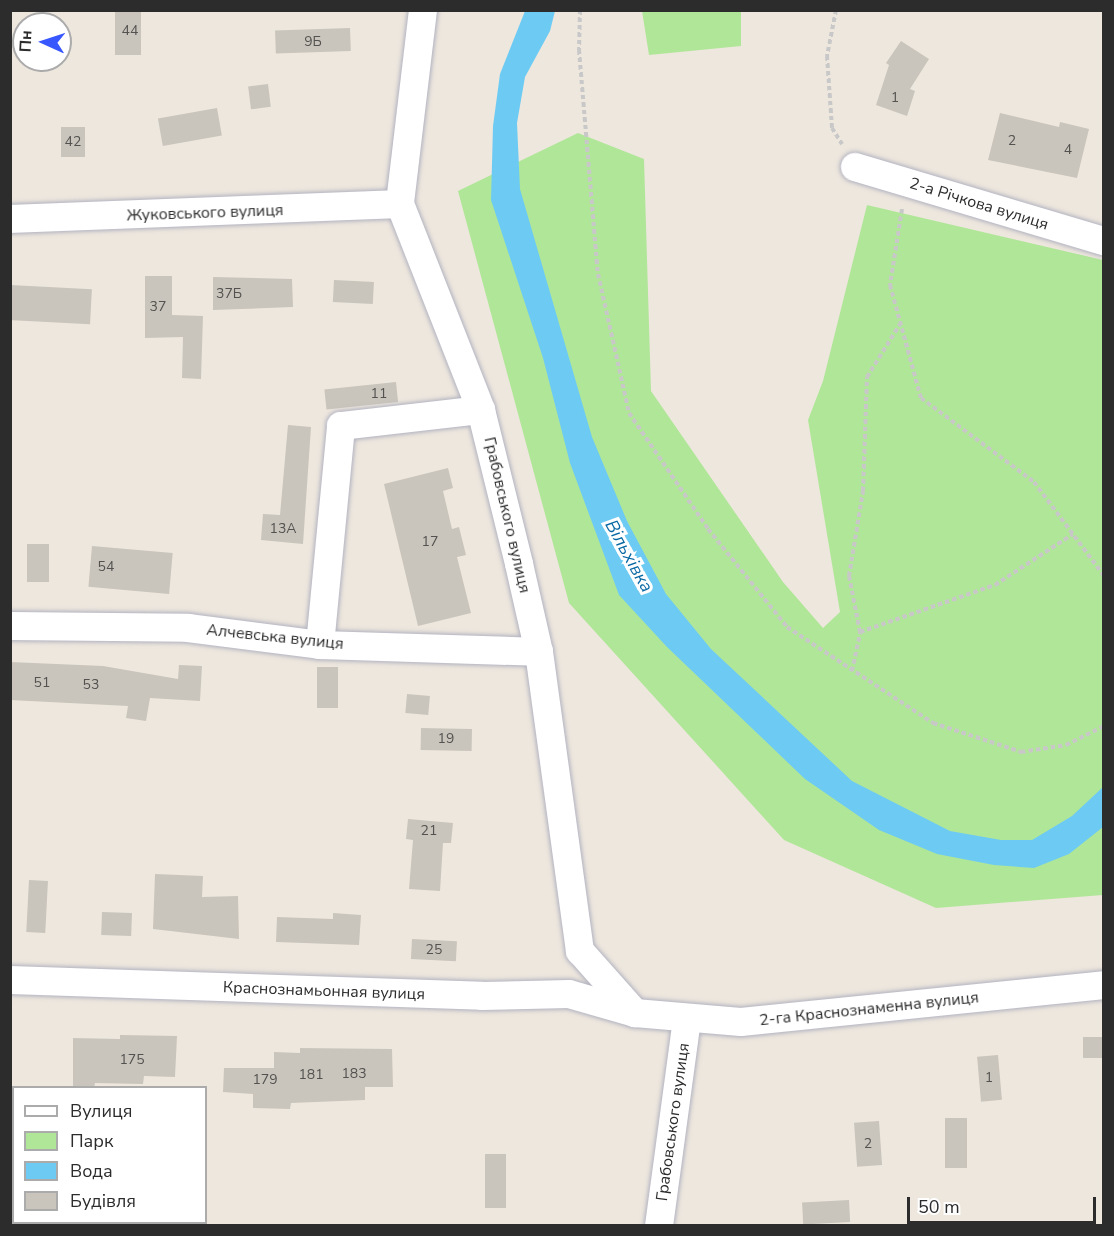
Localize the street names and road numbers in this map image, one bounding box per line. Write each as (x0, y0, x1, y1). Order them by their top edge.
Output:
street label: 2-а Річкова вулиця (907, 174, 1051, 234)
street label: Жуковського вулиця (126, 201, 284, 225)
street label: Грабовського вулиця (480, 435, 534, 595)
street label: Алчевська вулиця (205, 620, 345, 654)
street label: Краснознамьонная вулиця (223, 978, 425, 1004)
street label: 2-га Краснознаменна вулиця (758, 988, 980, 1030)
street label: Грабовського вулиця (652, 1042, 694, 1202)

